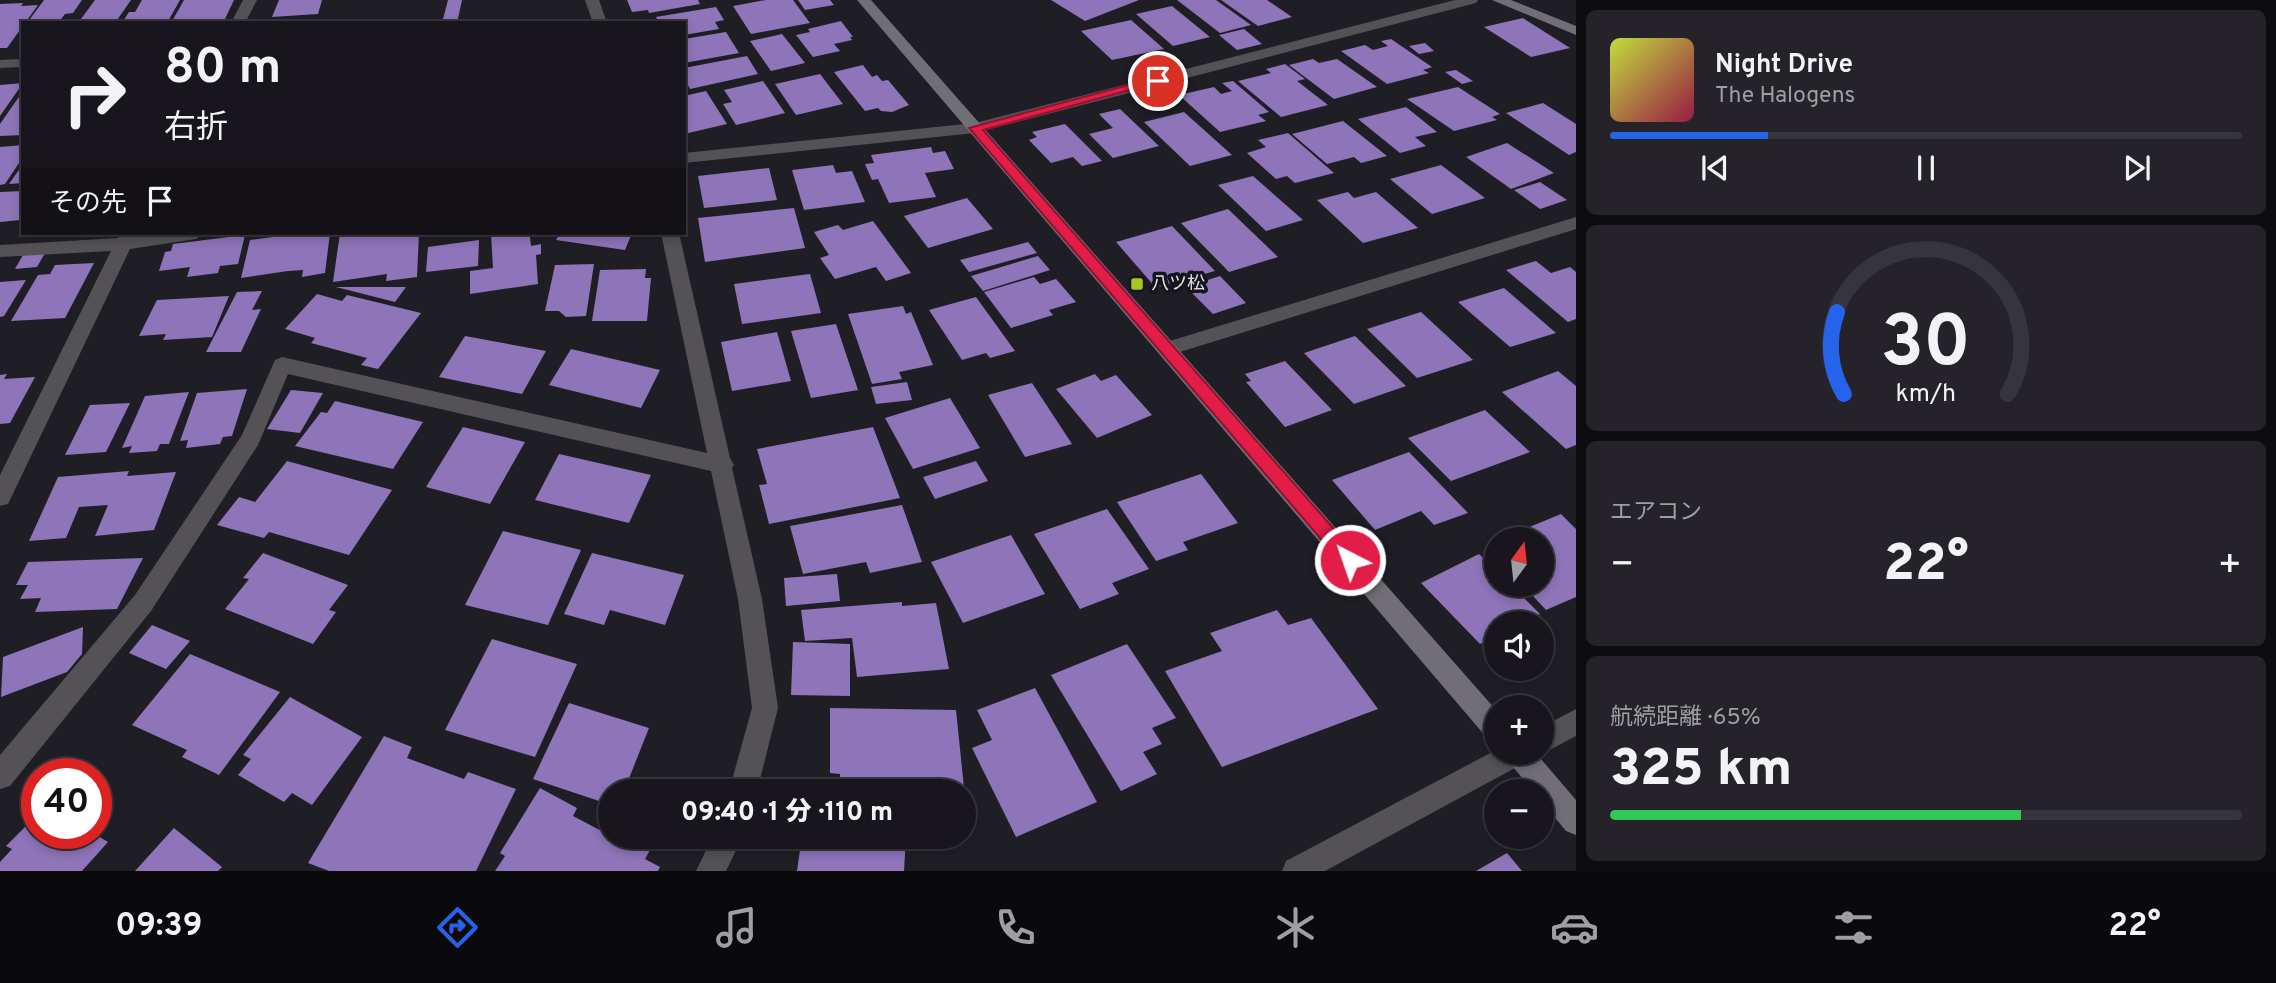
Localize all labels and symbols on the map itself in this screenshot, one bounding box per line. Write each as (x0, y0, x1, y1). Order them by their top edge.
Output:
pin (1128, 51, 1188, 111)
place label: 八ツ松 (1151, 273, 1205, 296)
marker: 八ツ松 (1129, 276, 1145, 292)
position arrow (1313, 523, 1387, 597)
north arrow (1484, 527, 1554, 597)
speed limit sign: 40 (21, 758, 112, 849)

